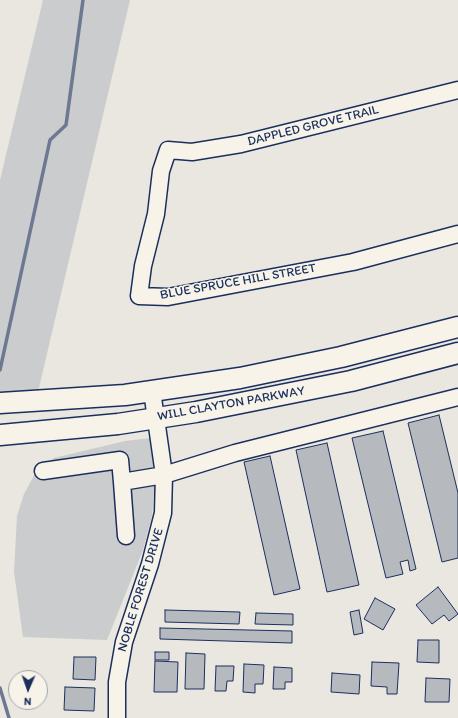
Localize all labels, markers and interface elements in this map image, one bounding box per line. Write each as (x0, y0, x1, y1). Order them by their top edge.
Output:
street label: DAPPLED GROVE TRAIL (246, 102, 380, 150)
street label: BLUE SPRUCE HILL STREET (159, 261, 317, 303)
street label: WILL CLAYTON PARKWAY (156, 383, 306, 425)
street label: NOBLE FOREST DRIVE (115, 526, 167, 654)
north arrow (8, 670, 48, 710)
text: N (24, 695, 32, 708)

